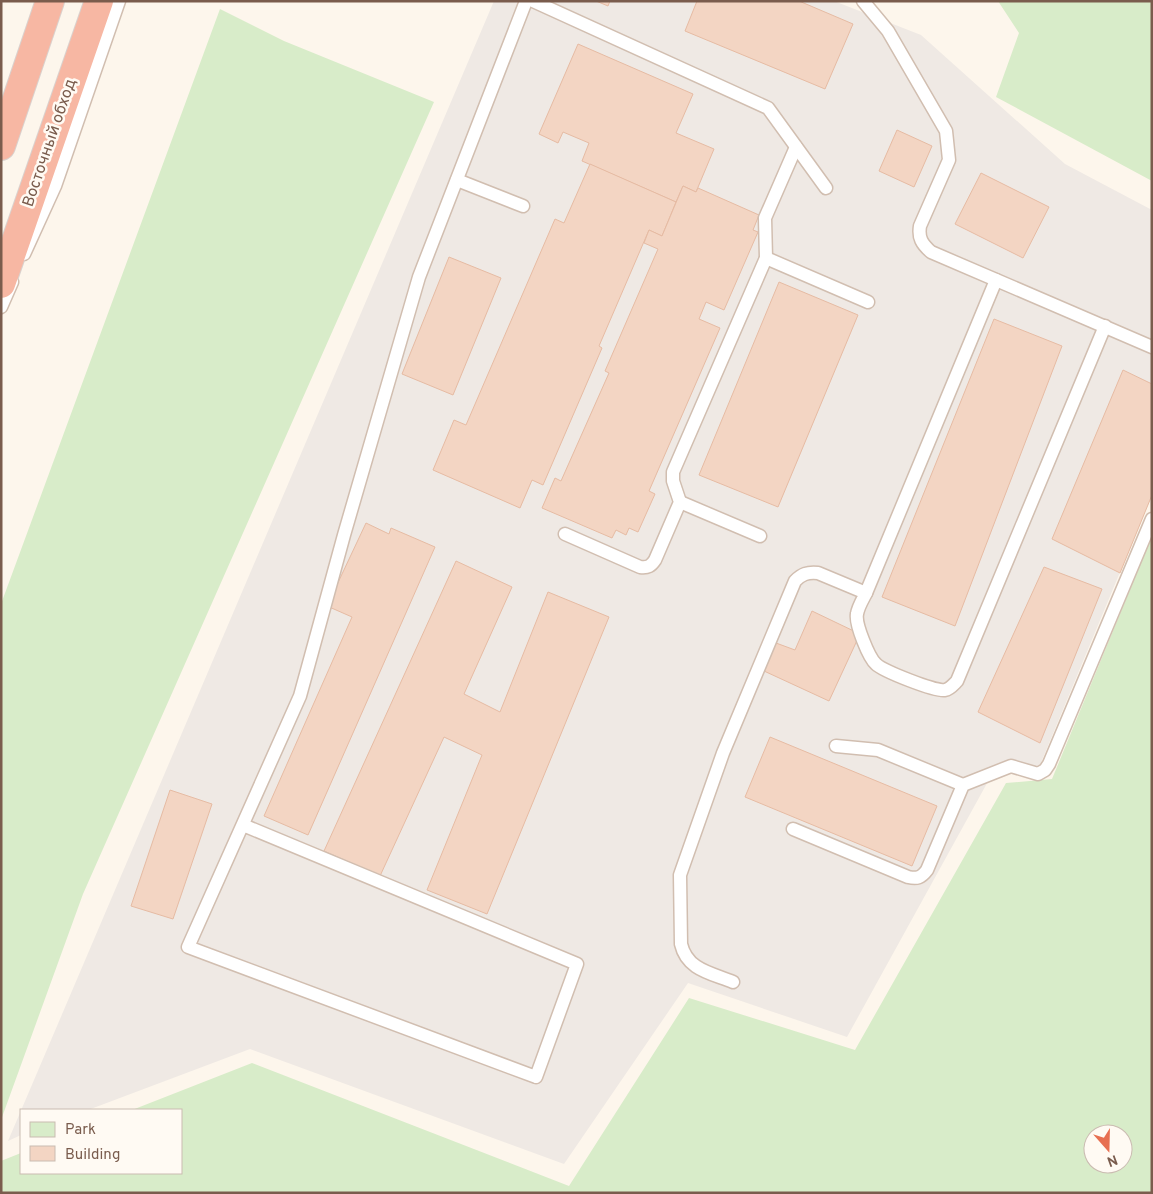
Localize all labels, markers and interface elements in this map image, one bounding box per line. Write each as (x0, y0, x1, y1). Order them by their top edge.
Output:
street label: Восточный обход (19, 76, 81, 210)
legend (20, 1109, 182, 1174)
text: Park (65, 1121, 96, 1140)
north arrow (1083, 1124, 1133, 1174)
text: Building (65, 1146, 120, 1165)
text: N (1104, 1150, 1120, 1170)

